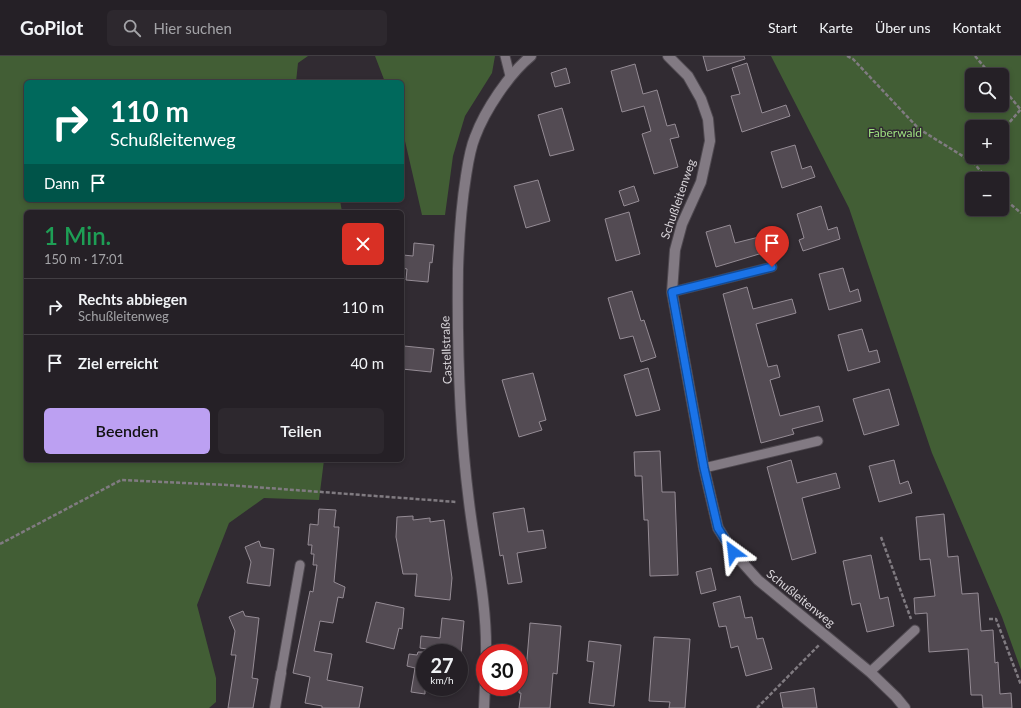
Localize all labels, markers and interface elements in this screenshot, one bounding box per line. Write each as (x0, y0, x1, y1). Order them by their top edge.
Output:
search box (107, 10, 387, 46)
text: GoPilot (20, 16, 83, 39)
icon: search (121, 17, 143, 39)
text: Hier suchen (153, 19, 232, 37)
text: Start (768, 19, 797, 36)
text: Karte (819, 19, 853, 36)
text: Über uns (875, 19, 930, 36)
text: Kontakt (952, 19, 1001, 36)
map controls (965, 68, 1009, 216)
button: search (965, 68, 1009, 112)
text: 110 m (110, 94, 189, 128)
icon: right (44, 96, 96, 148)
button: + (965, 120, 1009, 164)
park label: Faberwald (868, 125, 922, 140)
text: Schußleitenweg (110, 128, 236, 150)
street label: Schußleitenweg (657, 157, 699, 241)
icon: arrive (87, 172, 109, 194)
button: − (965, 172, 1009, 216)
text: Dann (44, 174, 79, 192)
text: 1 Min. (44, 221, 111, 250)
button: close (342, 223, 384, 265)
pin (755, 226, 789, 267)
icon: arrive (761, 232, 783, 254)
text: 150 m · 17:01 (44, 251, 124, 267)
text: Rechts abbiegen (78, 290, 187, 308)
icon: right (44, 296, 66, 318)
text: 110 m (342, 298, 384, 316)
text: Schußleitenweg (78, 308, 169, 324)
street label: Castellstraße (437, 316, 455, 384)
icon: arrive (44, 352, 66, 374)
text: Ziel erreicht (78, 354, 158, 372)
text: 40 m (350, 354, 384, 372)
button: Beenden (44, 408, 210, 454)
button: Teilen (218, 408, 384, 454)
position arrow (712, 531, 754, 573)
street label: Schußleitenweg (764, 566, 838, 630)
speed limit sign: 30 (476, 644, 528, 696)
text: 27 (430, 653, 454, 677)
text: km/h (430, 674, 454, 686)

